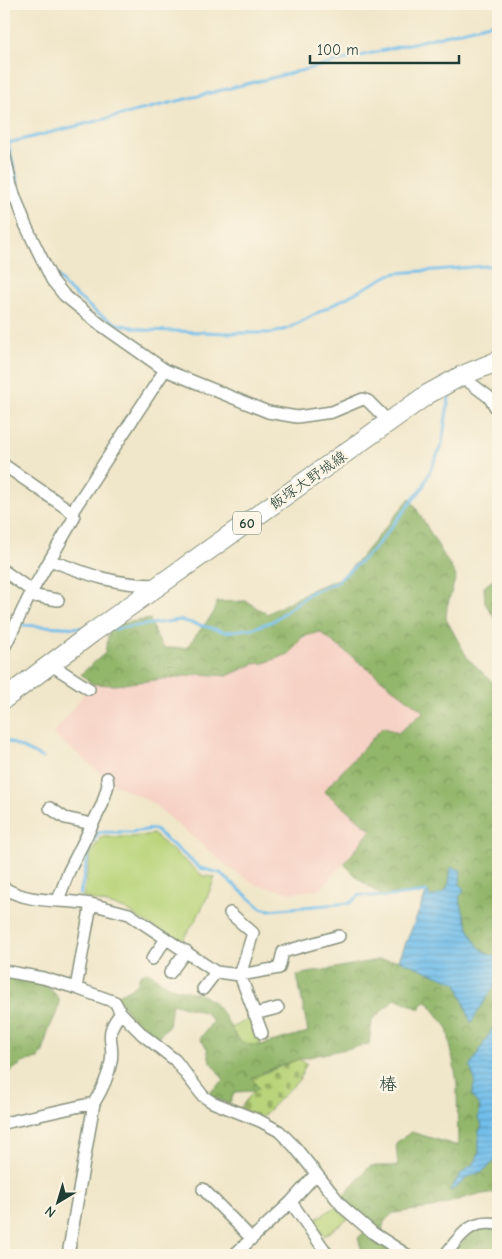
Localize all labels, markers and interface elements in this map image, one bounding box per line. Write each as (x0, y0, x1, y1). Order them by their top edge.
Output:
scale bar (310, 32, 458, 64)
text: 100 m (317, 41, 359, 59)
street label: 飯塚大野城線 (266, 447, 350, 513)
road number: 60 (233, 512, 261, 534)
district label: 椿 (379, 1074, 397, 1095)
north arrow (32, 1176, 82, 1226)
text: N (41, 1202, 59, 1221)

